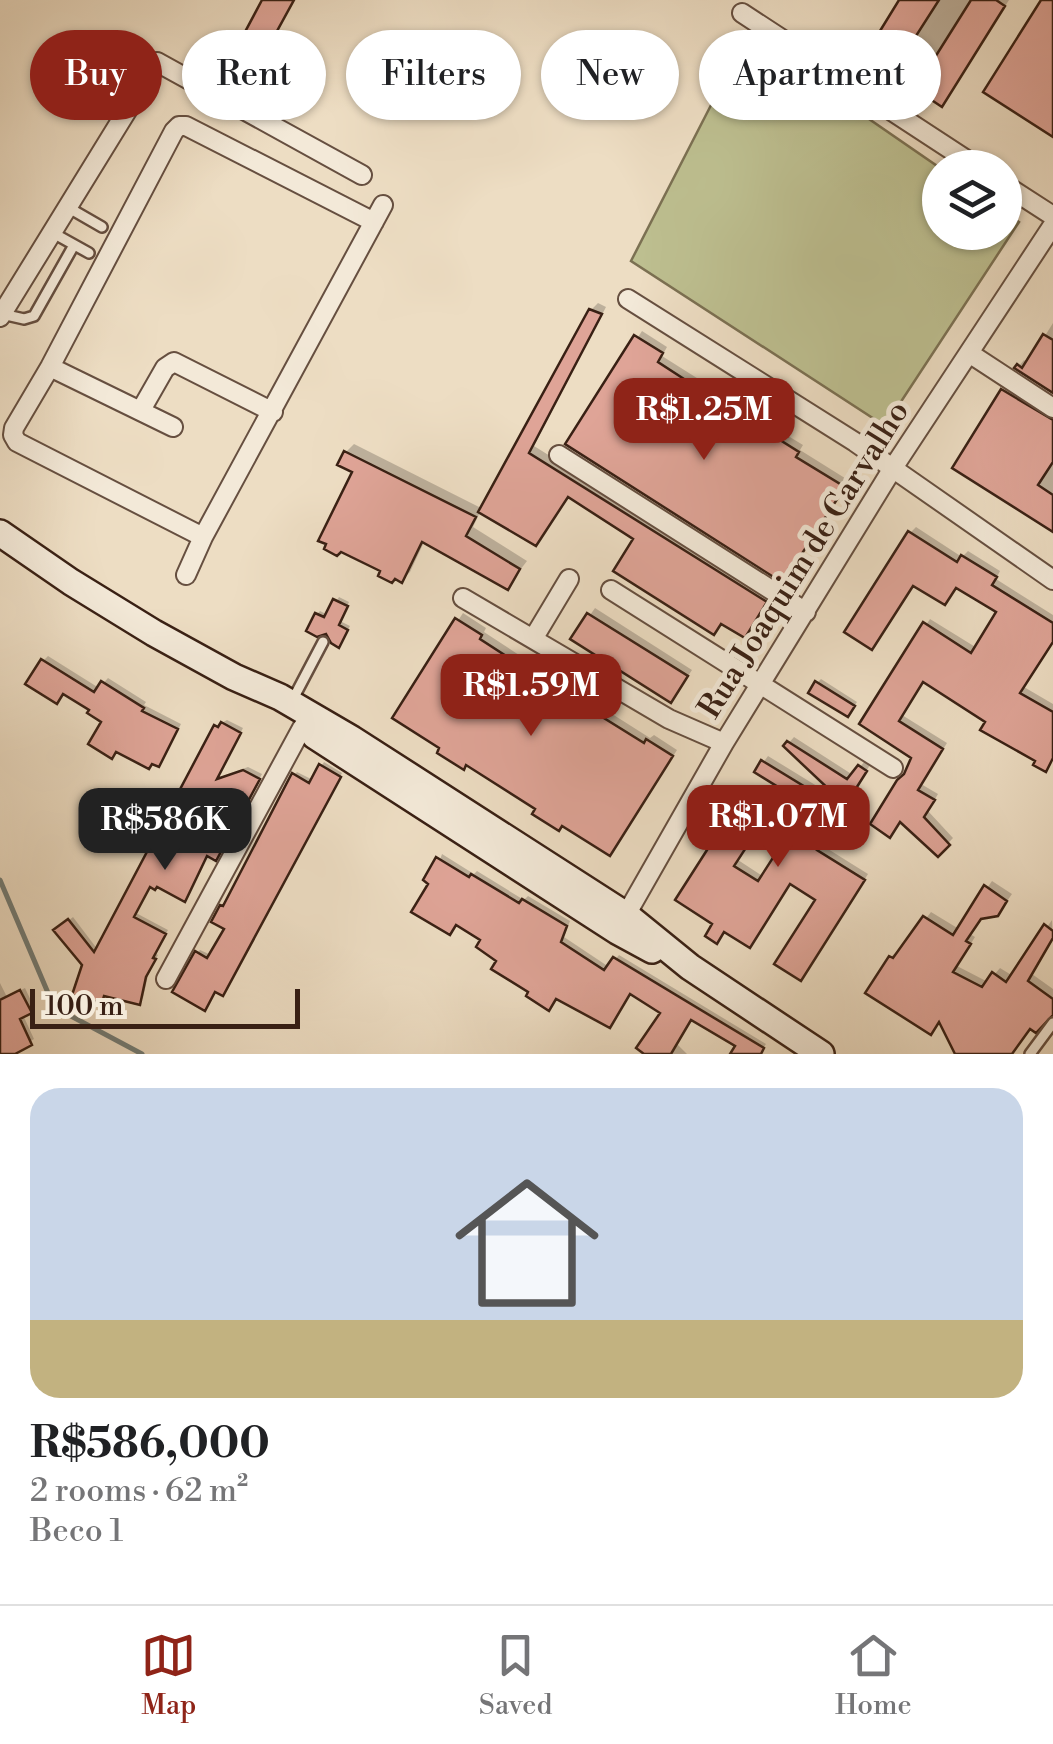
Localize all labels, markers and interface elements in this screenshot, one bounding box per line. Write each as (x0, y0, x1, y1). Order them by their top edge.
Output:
chip: Buy (30, 30, 162, 120)
chip: Rent (182, 30, 326, 120)
chip: Filters (346, 30, 521, 120)
chip: New (541, 30, 679, 120)
chip: Apartment (699, 30, 941, 120)
map controls (922, 150, 1022, 250)
button: layers (922, 150, 1022, 250)
pin: R$1.25M (612, 378, 796, 463)
text: R$1.25M (636, 390, 772, 430)
street label: Rua Joaquim de Carvalho (690, 393, 918, 726)
pin: R$1.59M (439, 654, 623, 739)
text: R$1.59M (463, 666, 599, 706)
pin: R$1.07M (686, 785, 870, 870)
pin: R$586K (84, 788, 246, 873)
text: R$1.07M (709, 797, 847, 837)
text: R$586K (100, 800, 230, 840)
scale bar (30, 984, 300, 1028)
text: 100 m (45, 989, 124, 1024)
icon: home (437, 1153, 617, 1333)
text: R$586,000 (30, 1418, 270, 1471)
text: 2 rooms · 62 m² (30, 1471, 248, 1511)
text: Beco 1 (30, 1511, 123, 1551)
tab: Map (141, 1628, 196, 1723)
tab: Saved (479, 1628, 552, 1723)
tab: Home (835, 1628, 912, 1723)

